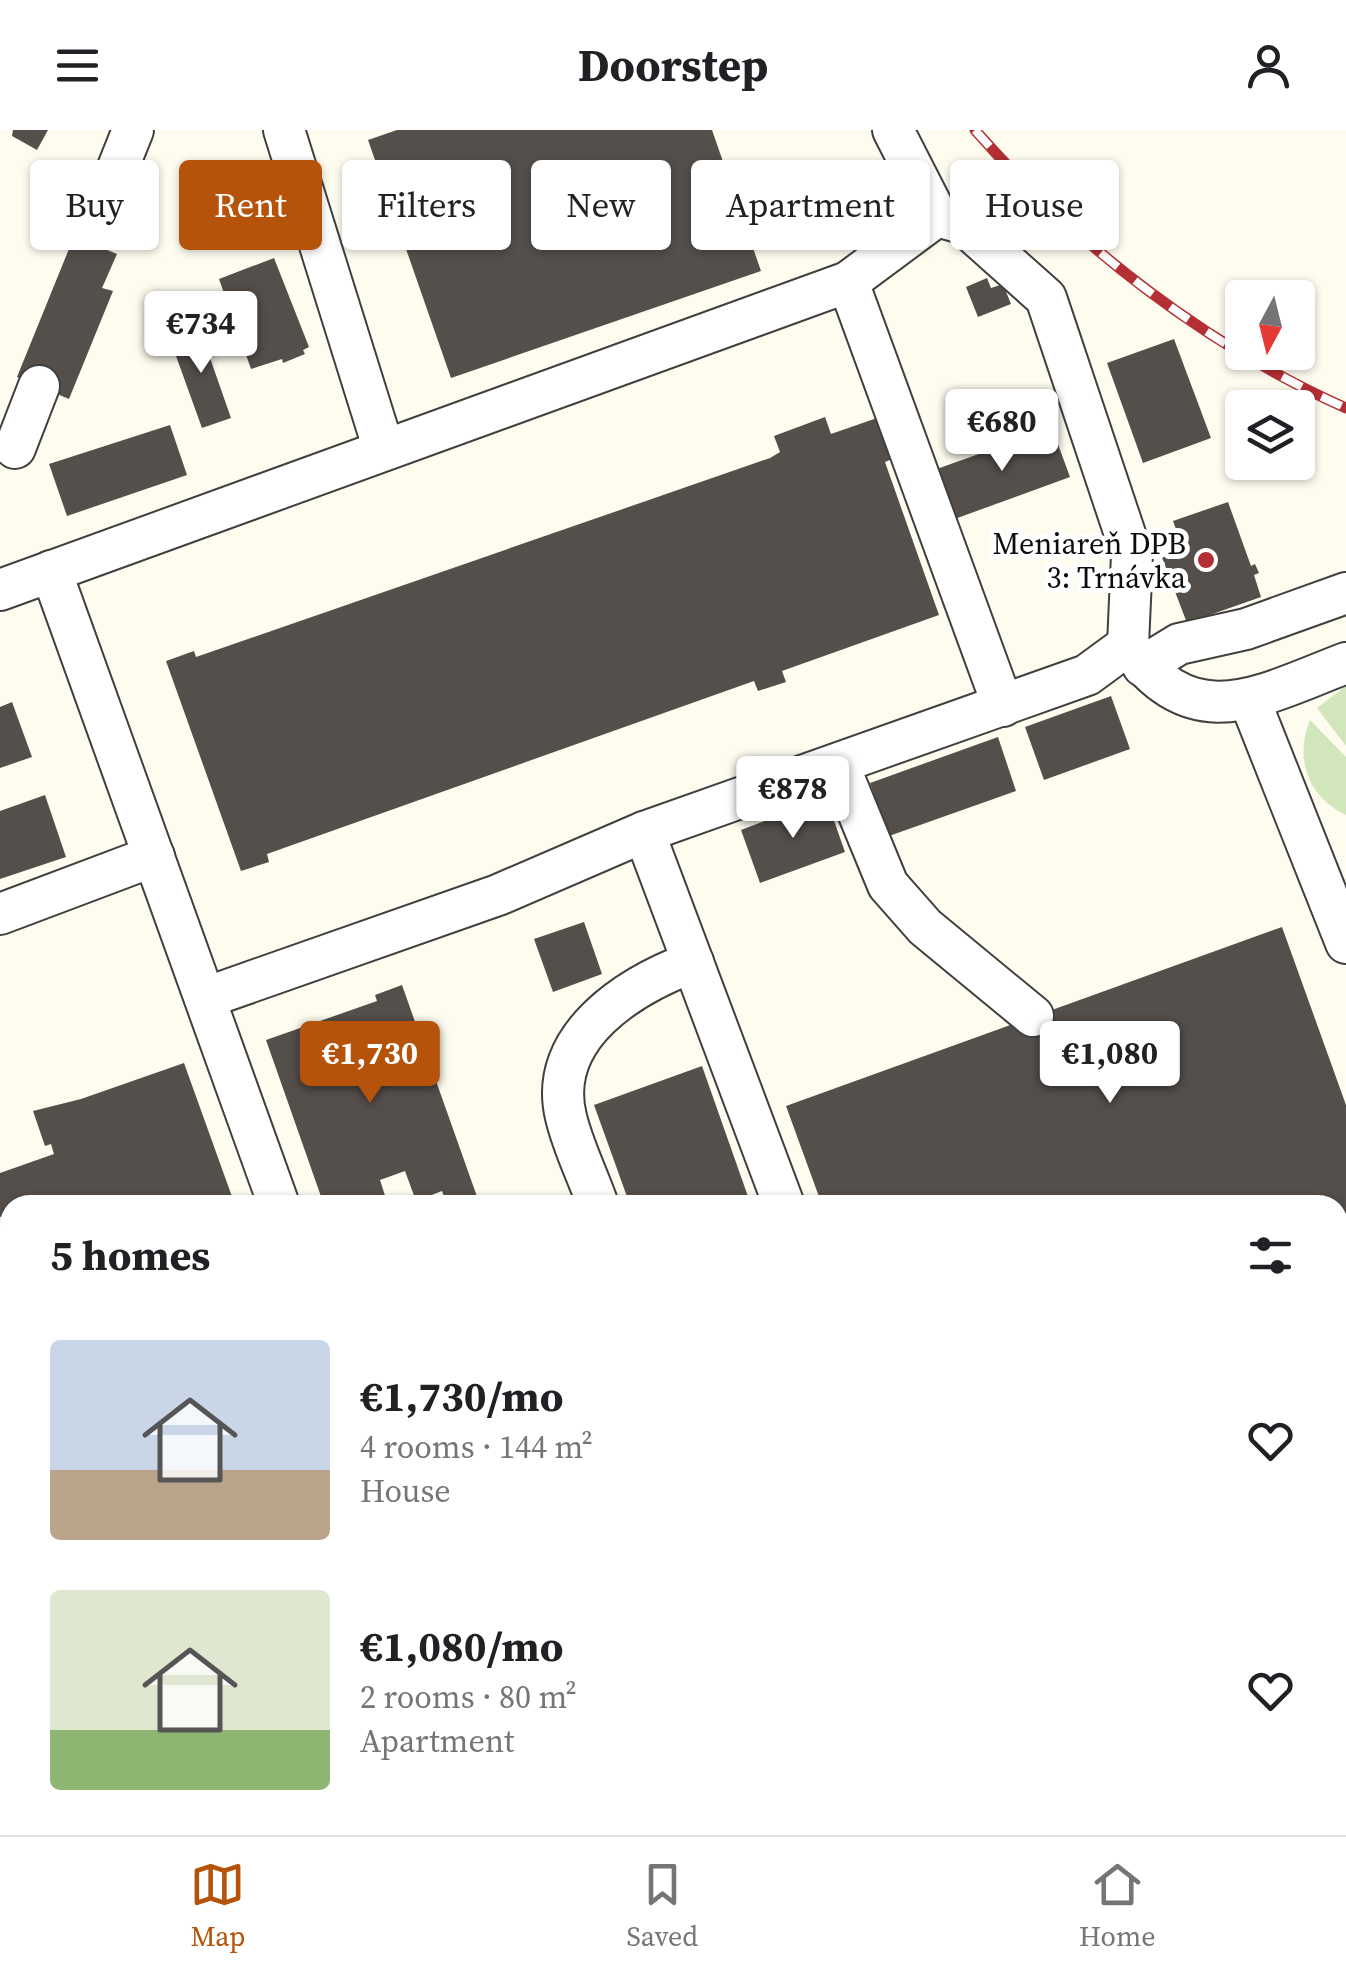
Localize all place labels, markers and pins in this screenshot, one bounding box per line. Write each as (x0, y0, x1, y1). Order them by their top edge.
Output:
pin: €734 (142, 291, 260, 376)
pin: €680 (943, 389, 1061, 474)
place label: Meniareň DPB 3: Trnávka (993, 523, 1187, 598)
marker: Meniareň DPB 3: Trnávka (1195, 549, 1217, 571)
pin: €878 (734, 756, 852, 841)
pin: €1,730 (289, 1021, 451, 1106)
pin: €1,080 (1029, 1021, 1191, 1106)

